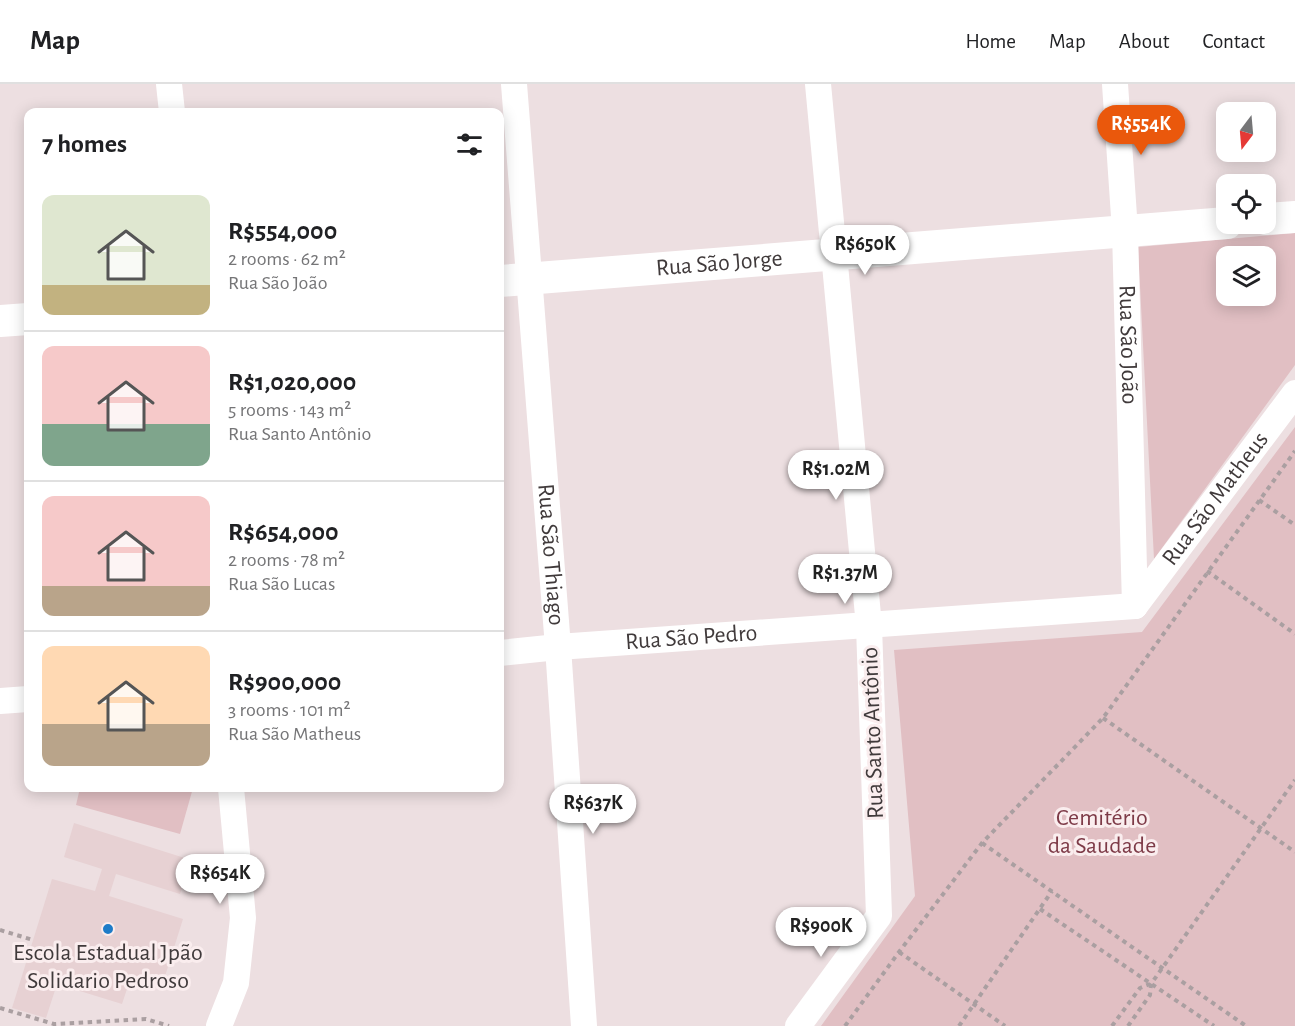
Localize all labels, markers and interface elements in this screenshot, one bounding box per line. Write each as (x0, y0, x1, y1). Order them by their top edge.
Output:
text: Map (30, 27, 80, 55)
text: Home (965, 31, 1016, 52)
text: Map (1049, 31, 1086, 52)
text: About (1119, 31, 1169, 52)
text: Contact (1202, 31, 1265, 52)
north arrow (1216, 102, 1276, 162)
map controls (1216, 102, 1276, 306)
pin: R$554K (1092, 105, 1190, 156)
text: R$554K (1111, 114, 1171, 134)
icon: filters (453, 128, 486, 161)
text: 7 homes (42, 131, 127, 157)
button: locate (1216, 174, 1276, 234)
text: R$554,000 (228, 218, 337, 244)
icon: home (90, 219, 162, 291)
pin: R$650K (816, 225, 914, 276)
text: R$650K (834, 234, 896, 254)
street label: Rua São Jorge (655, 246, 784, 281)
button: layers (1216, 246, 1276, 306)
text: 2 rooms · 62 m² (228, 249, 346, 269)
text: Rua São João (228, 273, 327, 293)
street label: Rua São João (1114, 285, 1142, 405)
text: R$1,020,000 (228, 369, 356, 395)
icon: home (90, 370, 162, 442)
text: 5 rooms · 143 m² (228, 400, 351, 420)
text: Rua Santo Antônio (228, 424, 371, 444)
street label: Rua São Matheus (1158, 428, 1273, 570)
pin: R$1.02M (781, 450, 891, 501)
text: R$1.02M (802, 459, 870, 479)
street label: Rua São Thiago (533, 483, 568, 626)
text: R$654,000 (228, 519, 339, 545)
icon: home (90, 520, 162, 592)
text: 2 rooms · 78 m² (228, 550, 345, 570)
pin: R$1.37M (790, 554, 900, 605)
text: R$1.37M (812, 563, 878, 583)
text: Rua São Lucas (228, 574, 335, 594)
street label: Rua São Pedro (624, 621, 758, 654)
street label: Rua Santo Antônio (858, 647, 888, 819)
text: R$900,000 (228, 669, 341, 695)
icon: home (90, 670, 162, 742)
text: 3 rooms · 101 m² (228, 700, 351, 720)
text: Rua São Matheus (228, 724, 361, 744)
pin: R$637K (544, 784, 642, 835)
text: R$637K (563, 793, 623, 813)
park label: Cemitério da Saudade (1048, 806, 1156, 858)
pin: R$654K (171, 854, 269, 905)
text: R$654K (190, 863, 250, 883)
pin: R$900K (772, 907, 870, 958)
text: R$900K (790, 916, 852, 936)
marker: Escola Estadual Jpão Solidario Pedroso (101, 922, 115, 936)
place label: Escola Estadual Jpão Solidario Pedroso (13, 941, 203, 993)

